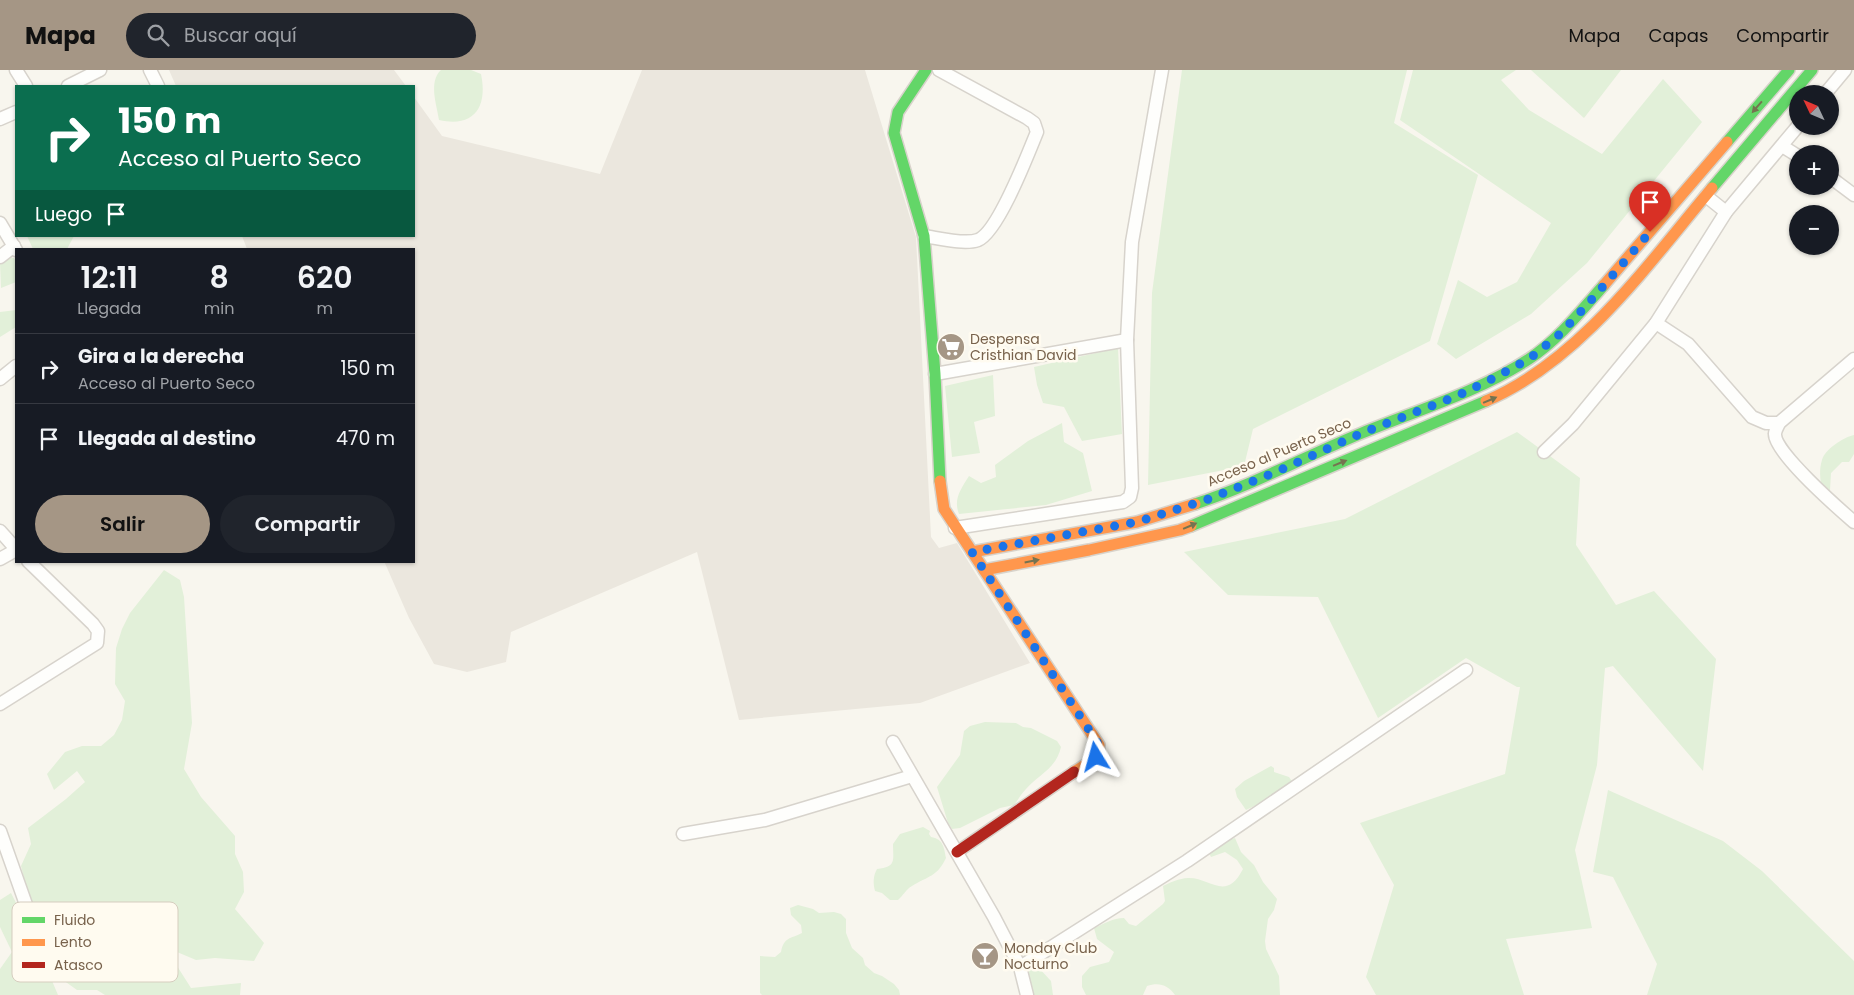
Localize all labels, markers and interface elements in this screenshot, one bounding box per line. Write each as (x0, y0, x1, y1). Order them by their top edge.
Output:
search box (126, 13, 476, 58)
text: Mapa (25, 19, 96, 52)
icon: search (144, 21, 172, 49)
text: Buscar aquí (184, 22, 297, 49)
text: Mapa (1568, 23, 1621, 48)
text: Capas (1649, 23, 1708, 48)
text: Compartir (1736, 23, 1829, 48)
north arrow (1789, 85, 1839, 135)
map controls (1789, 85, 1839, 255)
text: 150 m (118, 96, 221, 145)
one-way arrow (1752, 100, 1763, 113)
icon: right (35, 105, 100, 170)
text: Acceso al Puerto Seco (118, 143, 361, 174)
button: + (1789, 145, 1839, 195)
pin (1629, 181, 1671, 232)
icon: arrive (1636, 188, 1664, 216)
icon: arrive (102, 200, 130, 228)
text: Luego (35, 201, 92, 228)
button: − (1789, 205, 1839, 255)
text: 12:11 (81, 256, 138, 299)
text: 8 (209, 256, 229, 299)
text: 620 (297, 256, 353, 299)
text: Llegada (77, 297, 141, 320)
text: min (204, 297, 234, 320)
text: m (316, 297, 333, 320)
place label: Despensa Cristhian David (970, 329, 1077, 365)
supermarket icon: Despensa Cristhian David (936, 332, 966, 362)
text: Gira a la derecha (78, 343, 244, 370)
icon: right (35, 355, 63, 383)
text: 150 m (340, 355, 395, 382)
text: Acceso al Puerto Seco (78, 372, 255, 395)
one-way arrow (1483, 395, 1497, 403)
street label: Acceso al Puerto Seco (1204, 413, 1354, 491)
icon: arrive (35, 425, 63, 453)
text: Llegada al destino (78, 425, 256, 452)
text: 470 m (336, 425, 395, 452)
one-way arrow (1333, 459, 1348, 467)
button: Salir (35, 495, 210, 553)
button: Compartir (220, 495, 395, 553)
one-way arrow (1183, 522, 1197, 530)
one-way arrow (1024, 557, 1039, 565)
position arrow (1069, 730, 1121, 782)
legend (12, 902, 178, 982)
text: Fluido (54, 910, 95, 930)
text: Lento (54, 932, 92, 952)
place label: Monday Club Nocturno (1004, 938, 1097, 974)
bar icon: Monday Club Nocturno (970, 941, 1000, 971)
text: Atasco (54, 955, 103, 975)

